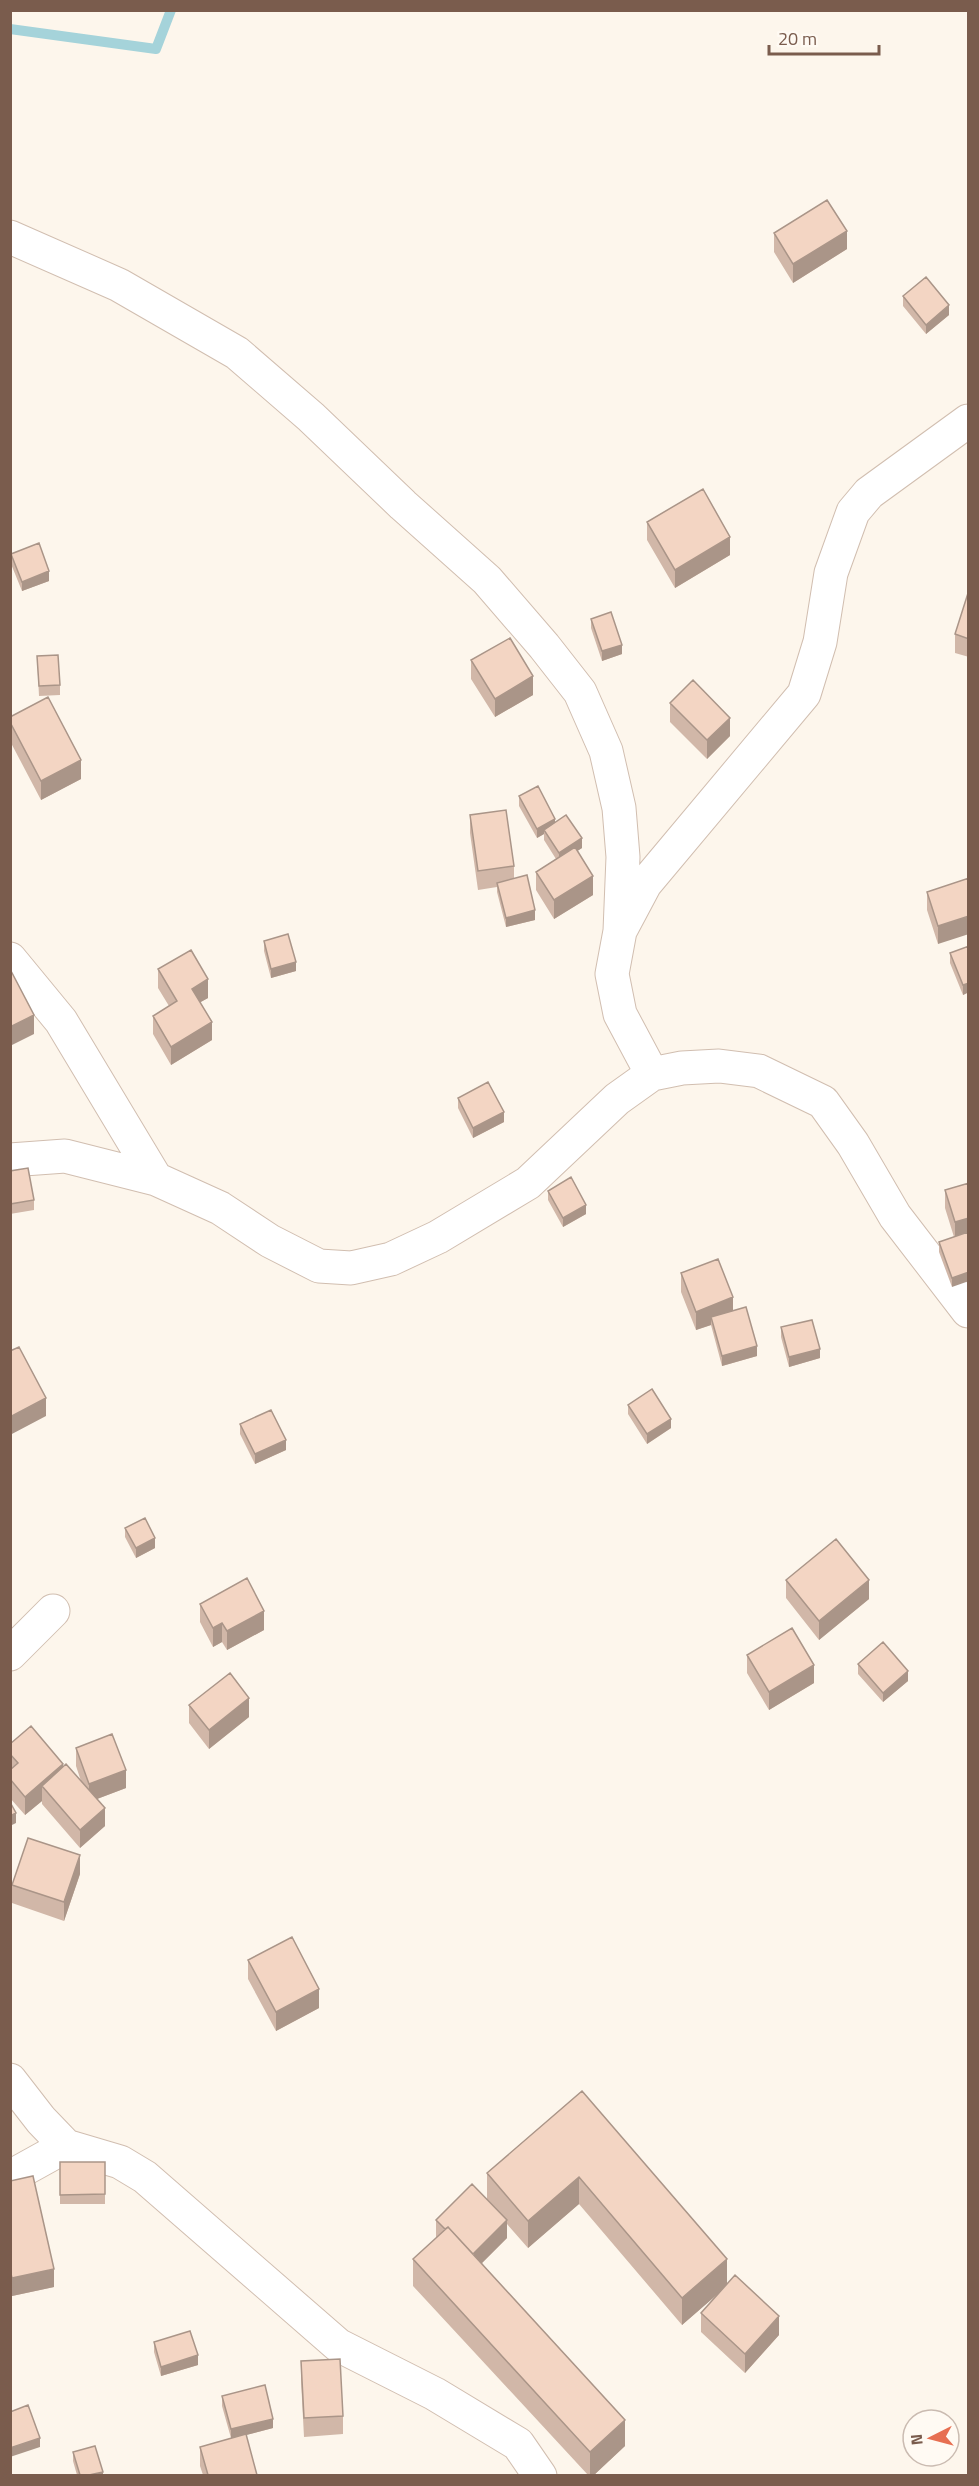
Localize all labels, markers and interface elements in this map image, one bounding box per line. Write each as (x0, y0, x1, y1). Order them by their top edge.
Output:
scale bar (769, 18, 878, 56)
text: 20 m (778, 25, 817, 52)
north arrow (901, 2408, 961, 2468)
text: N (904, 2433, 929, 2446)

